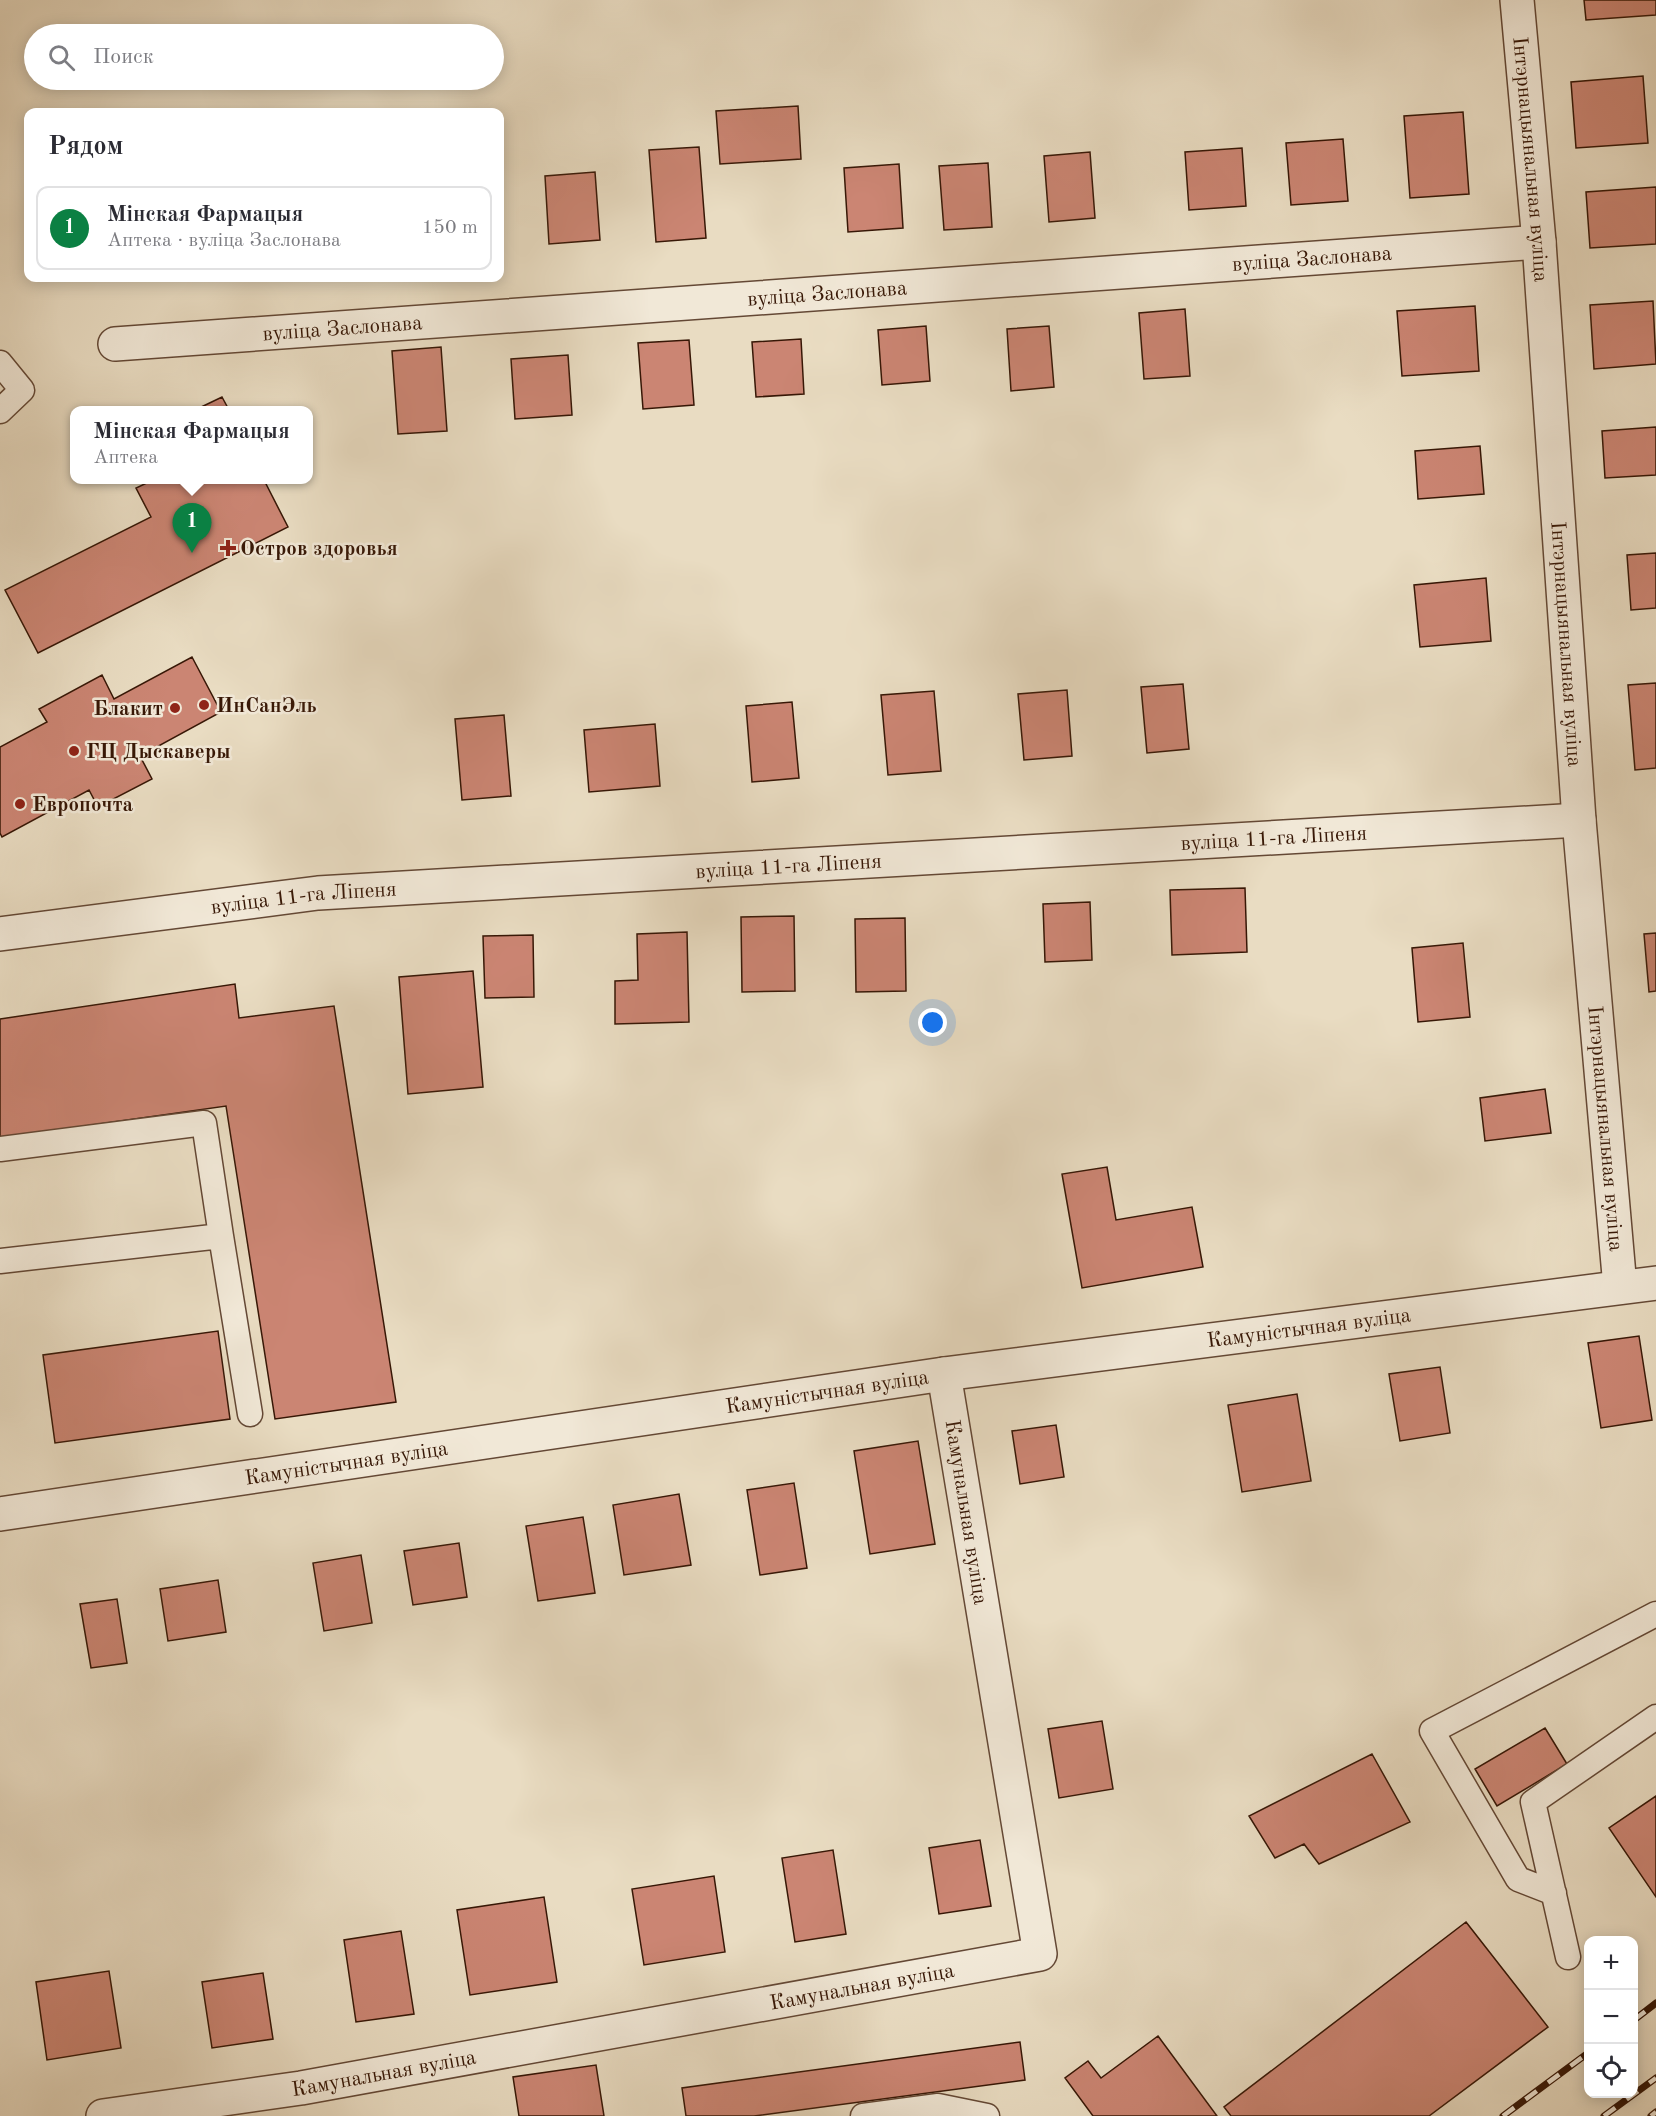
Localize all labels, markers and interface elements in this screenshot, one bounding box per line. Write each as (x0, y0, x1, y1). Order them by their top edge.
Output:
search box (24, 24, 504, 90)
street label: Інтэрнацыянальная вуліца (1508, 36, 1551, 283)
icon: search (45, 41, 78, 74)
text: Поиск (93, 46, 154, 68)
text: Рядом (48, 134, 123, 160)
text: Мінская Фармацыя (107, 204, 303, 226)
text: 1 (64, 218, 75, 238)
text: 150 m (422, 218, 478, 238)
text: Аптека · вуліца Заслонава (107, 231, 341, 251)
street label: вуліца Заслонава (1231, 244, 1393, 276)
street label: вуліца Заслонава (747, 278, 908, 311)
street label: вуліца Заслонава (262, 313, 423, 345)
popup (70, 406, 313, 484)
text: Мінская Фармацыя (93, 421, 290, 443)
text: Аптека (93, 448, 158, 468)
pin: 1 (172, 504, 212, 553)
street label: Інтэрнацыянальная вуліца (1546, 521, 1584, 768)
place label: Остров здоровья (240, 539, 398, 560)
marker: Остров здоровья (221, 541, 235, 555)
place label: ИнСанЭль (216, 696, 317, 717)
marker: ИнСанЭль (197, 698, 211, 712)
place label: Блакит (93, 699, 163, 720)
marker: Блакит (168, 701, 182, 715)
place label: ГЦ Дыскаверы (86, 742, 231, 763)
marker: ГЦ Дыскаверы (67, 744, 81, 758)
place label: Европочта (32, 795, 134, 816)
marker: Европочта (13, 797, 27, 811)
street label: вуліца 11-га Ліпеня (1180, 823, 1368, 855)
street label: вуліца 11-га Ліпеня (695, 851, 883, 883)
street label: вуліца 11-га Ліпеня (210, 879, 397, 919)
street label: Інтэрнацыянальная вуліца (1583, 1005, 1626, 1252)
your location (918, 1008, 947, 1037)
street label: Камуністычная вуліца (1206, 1305, 1412, 1352)
street label: Камуністычная вуліца (724, 1367, 930, 1418)
street label: Камунальная вуліца (941, 1418, 991, 1606)
street label: Камуністычная вуліца (243, 1439, 450, 1490)
map controls (1584, 1936, 1638, 2098)
button: + (1584, 1936, 1638, 1990)
street label: Камунальная вуліца (768, 1961, 956, 2015)
button: − (1584, 1990, 1638, 2044)
button: locate (1584, 2044, 1638, 2098)
street label: Камунальная вуліца (290, 2047, 478, 2101)

